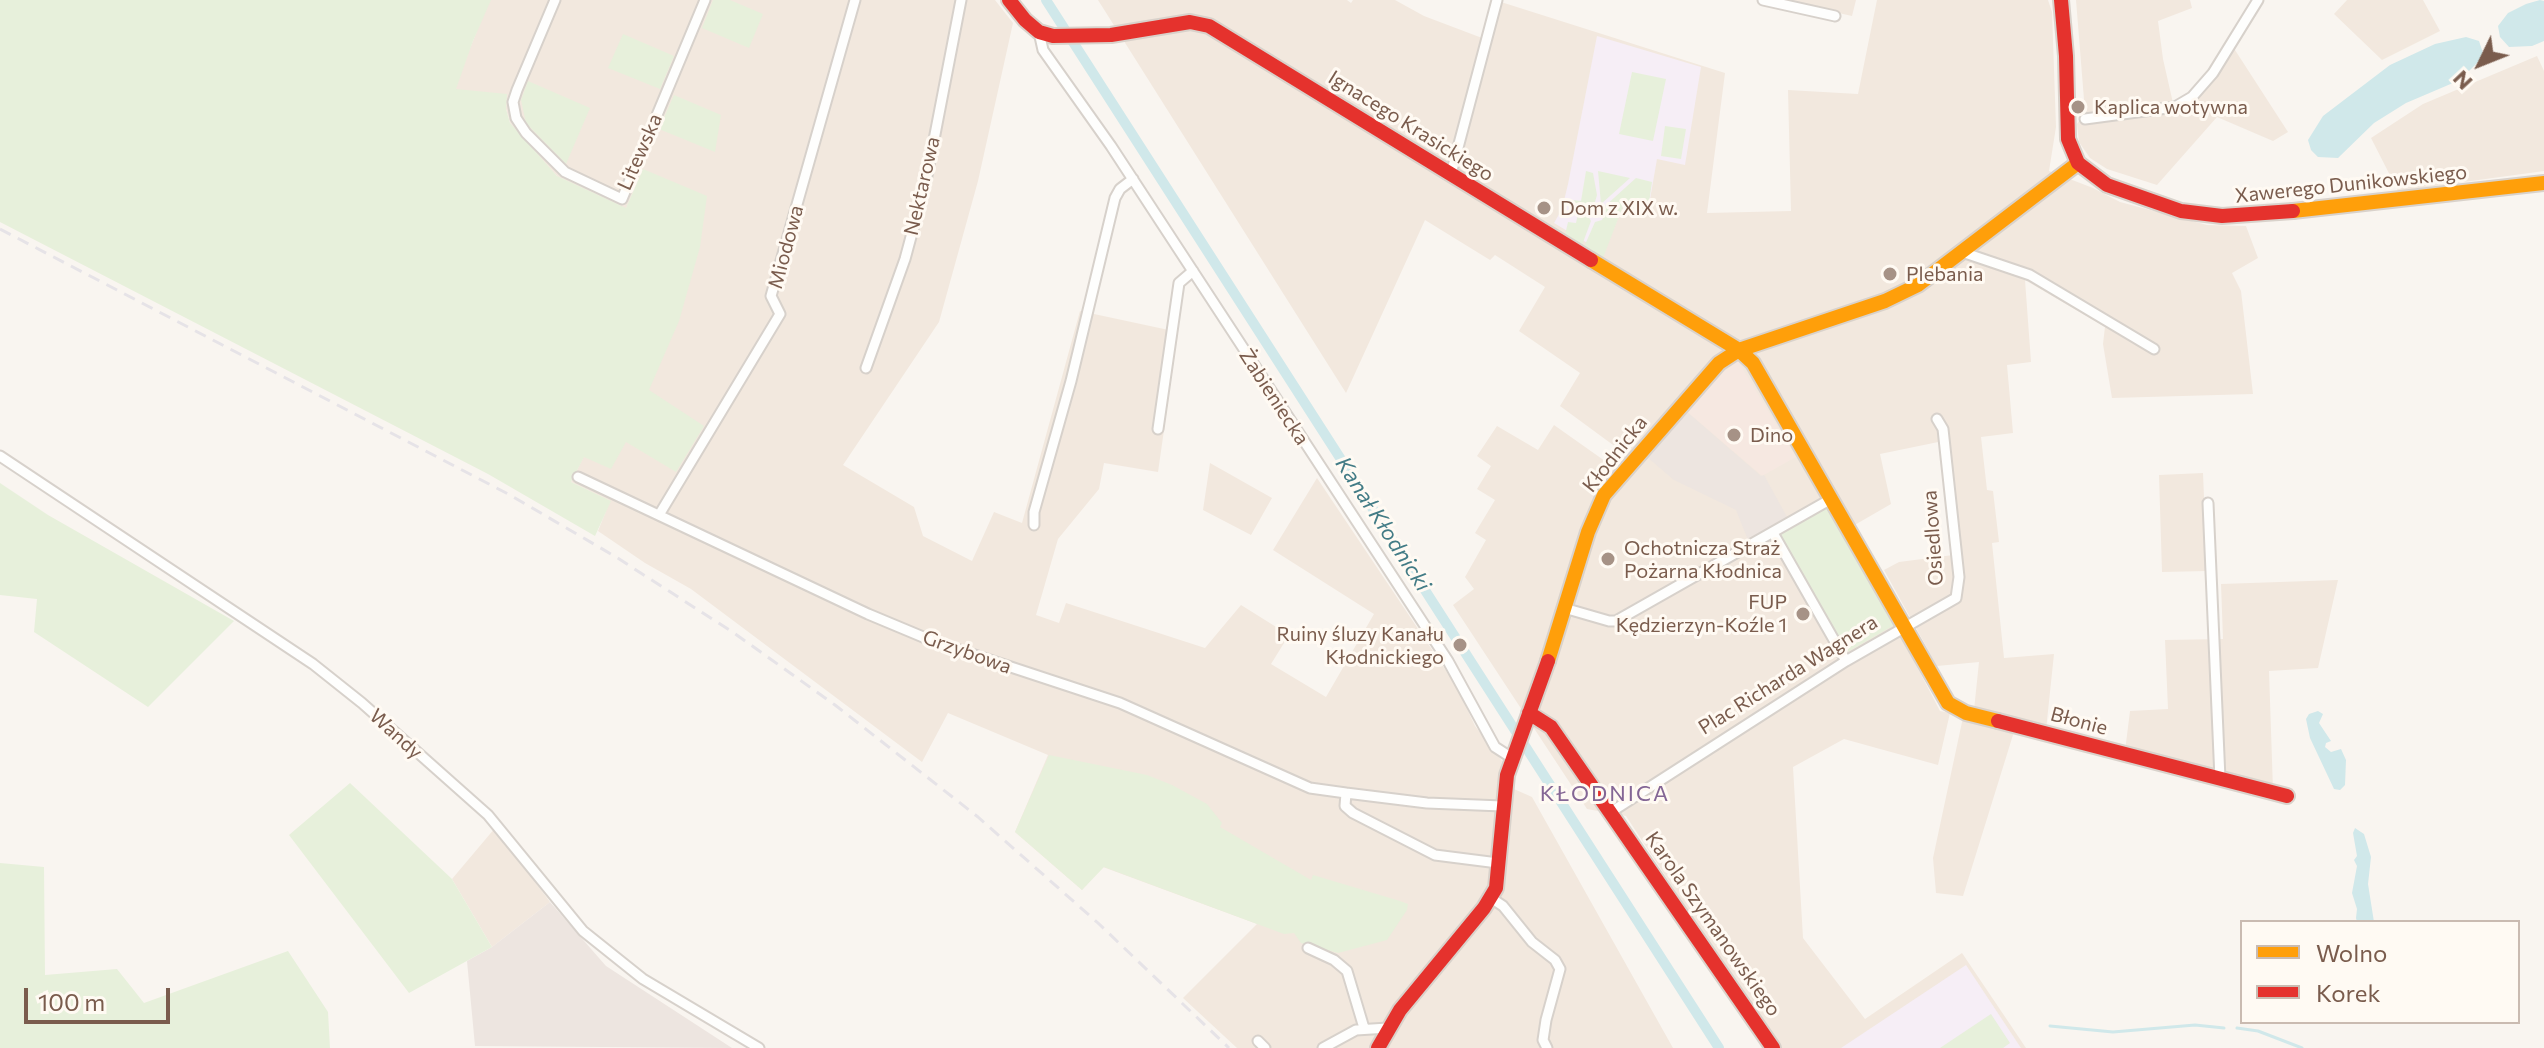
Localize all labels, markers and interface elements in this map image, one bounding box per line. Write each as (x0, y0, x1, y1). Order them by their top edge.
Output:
north arrow (2440, 24, 2520, 104)
street label: Ignacego Krasickiego (1324, 65, 1498, 187)
text: N (2447, 65, 2478, 96)
place label: Kaplica wotywna (2094, 95, 2248, 119)
marker: Kaplica wotywna (2069, 98, 2087, 116)
street label: Litewska (613, 110, 667, 194)
street label: Nektarowa (899, 134, 945, 238)
street label: Xawerego Dunikowskiego (2234, 160, 2468, 208)
place label: Dom z XIX w. (1560, 196, 1678, 220)
marker: Dom z XIX w. (1535, 199, 1553, 217)
street label: Miodowa (763, 203, 809, 291)
place label: Plebania (1906, 262, 1984, 286)
marker: Plebania (1881, 265, 1899, 283)
street label: Żabieniecka (1234, 344, 1314, 450)
street label: Kłodnicka (1578, 411, 1652, 497)
place label: Dino (1750, 423, 1793, 447)
marker: Dino (1725, 426, 1743, 444)
water label: Kanał Kłodnicki (1330, 452, 1436, 596)
street label: Osiedlowa (1918, 489, 1948, 587)
place label: Ochotnicza Straż Pożarna Kłodnica (1624, 536, 1782, 583)
marker: Ochotnicza Straż Pożarna Kłodnica (1599, 550, 1617, 568)
place label: FUP Kędzierzyn-Koźle 1 (1616, 590, 1787, 637)
marker: FUP Kędzierzyn-Koźle 1 (1794, 605, 1812, 623)
street label: Plac Richarda Wagnera (1694, 610, 1882, 740)
place label: Ruiny śluzy Kanału Kłodnickiego (1277, 622, 1444, 669)
street label: Grzybowa (919, 625, 1015, 679)
marker: Ruiny śluzy Kanału Kłodnickiego (1451, 636, 1469, 654)
street label: Błonie (2048, 702, 2110, 740)
street label: Wandy (364, 704, 428, 764)
district label: KŁODNICA (1540, 781, 1670, 807)
street label: Karola Szymanowskiego (1640, 827, 1786, 1021)
legend (2240, 920, 2520, 1024)
text: Wolno (2316, 938, 2387, 967)
scale bar (28, 972, 174, 1022)
text: Korek (2316, 978, 2380, 1007)
text: 100 m (38, 987, 105, 1016)

